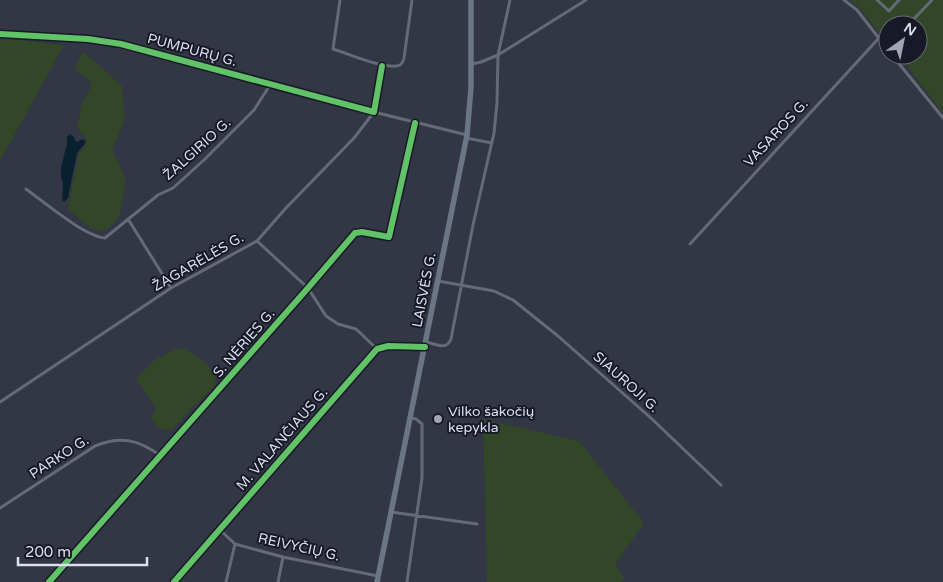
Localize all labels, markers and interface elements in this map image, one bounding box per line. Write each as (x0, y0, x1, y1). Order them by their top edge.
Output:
north arrow (878, 15, 928, 65)
text: N (900, 19, 919, 40)
street label: PUMPURŲ G. (145, 30, 239, 70)
street label: VASAROS G. (740, 96, 812, 170)
street label: ŽALGIRIO G. (160, 114, 234, 184)
street label: ŽAGARĖLĖS G. (149, 229, 247, 295)
street label: LAISVĖS G. (408, 251, 440, 329)
street label: S. NĖRIES G. (210, 305, 278, 381)
street label: SIAUROJI G. (590, 348, 662, 416)
street label: M. VALANČIAUS G. (233, 384, 331, 494)
place label: Vilko šakočių kepykla (448, 403, 534, 436)
marker: Vilko šakočių kepykla (432, 413, 444, 425)
street label: PARKO G. (26, 432, 92, 482)
street label: REIVYČIŲ G. (256, 529, 342, 565)
scale bar (18, 534, 146, 566)
text: 200 m (25, 543, 71, 561)

